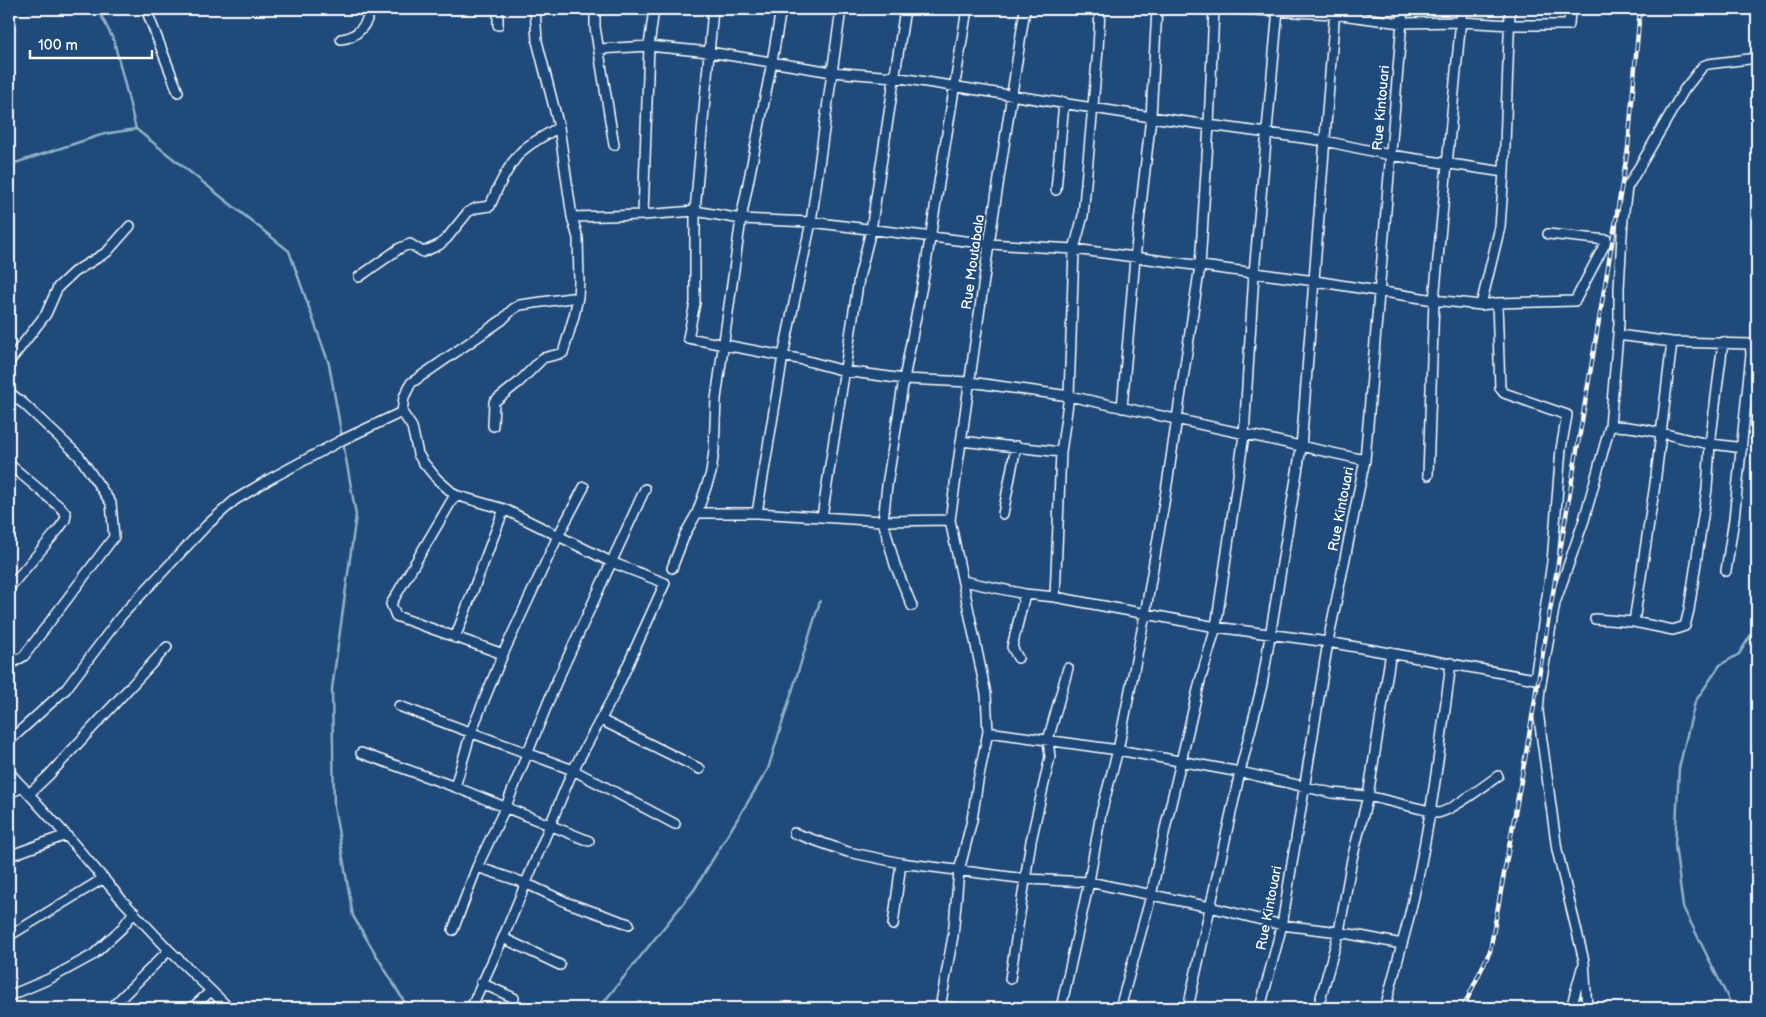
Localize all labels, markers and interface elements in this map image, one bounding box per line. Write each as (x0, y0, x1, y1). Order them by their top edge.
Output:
scale bar (30, 28, 152, 60)
text: 100 m (38, 36, 78, 55)
street label: Rue Kintouari (1369, 65, 1393, 151)
street label: Rue Moutabala (958, 213, 988, 311)
street label: Rue Kintouari (1324, 465, 1358, 553)
street label: Rue Kintouari (1252, 864, 1286, 952)

